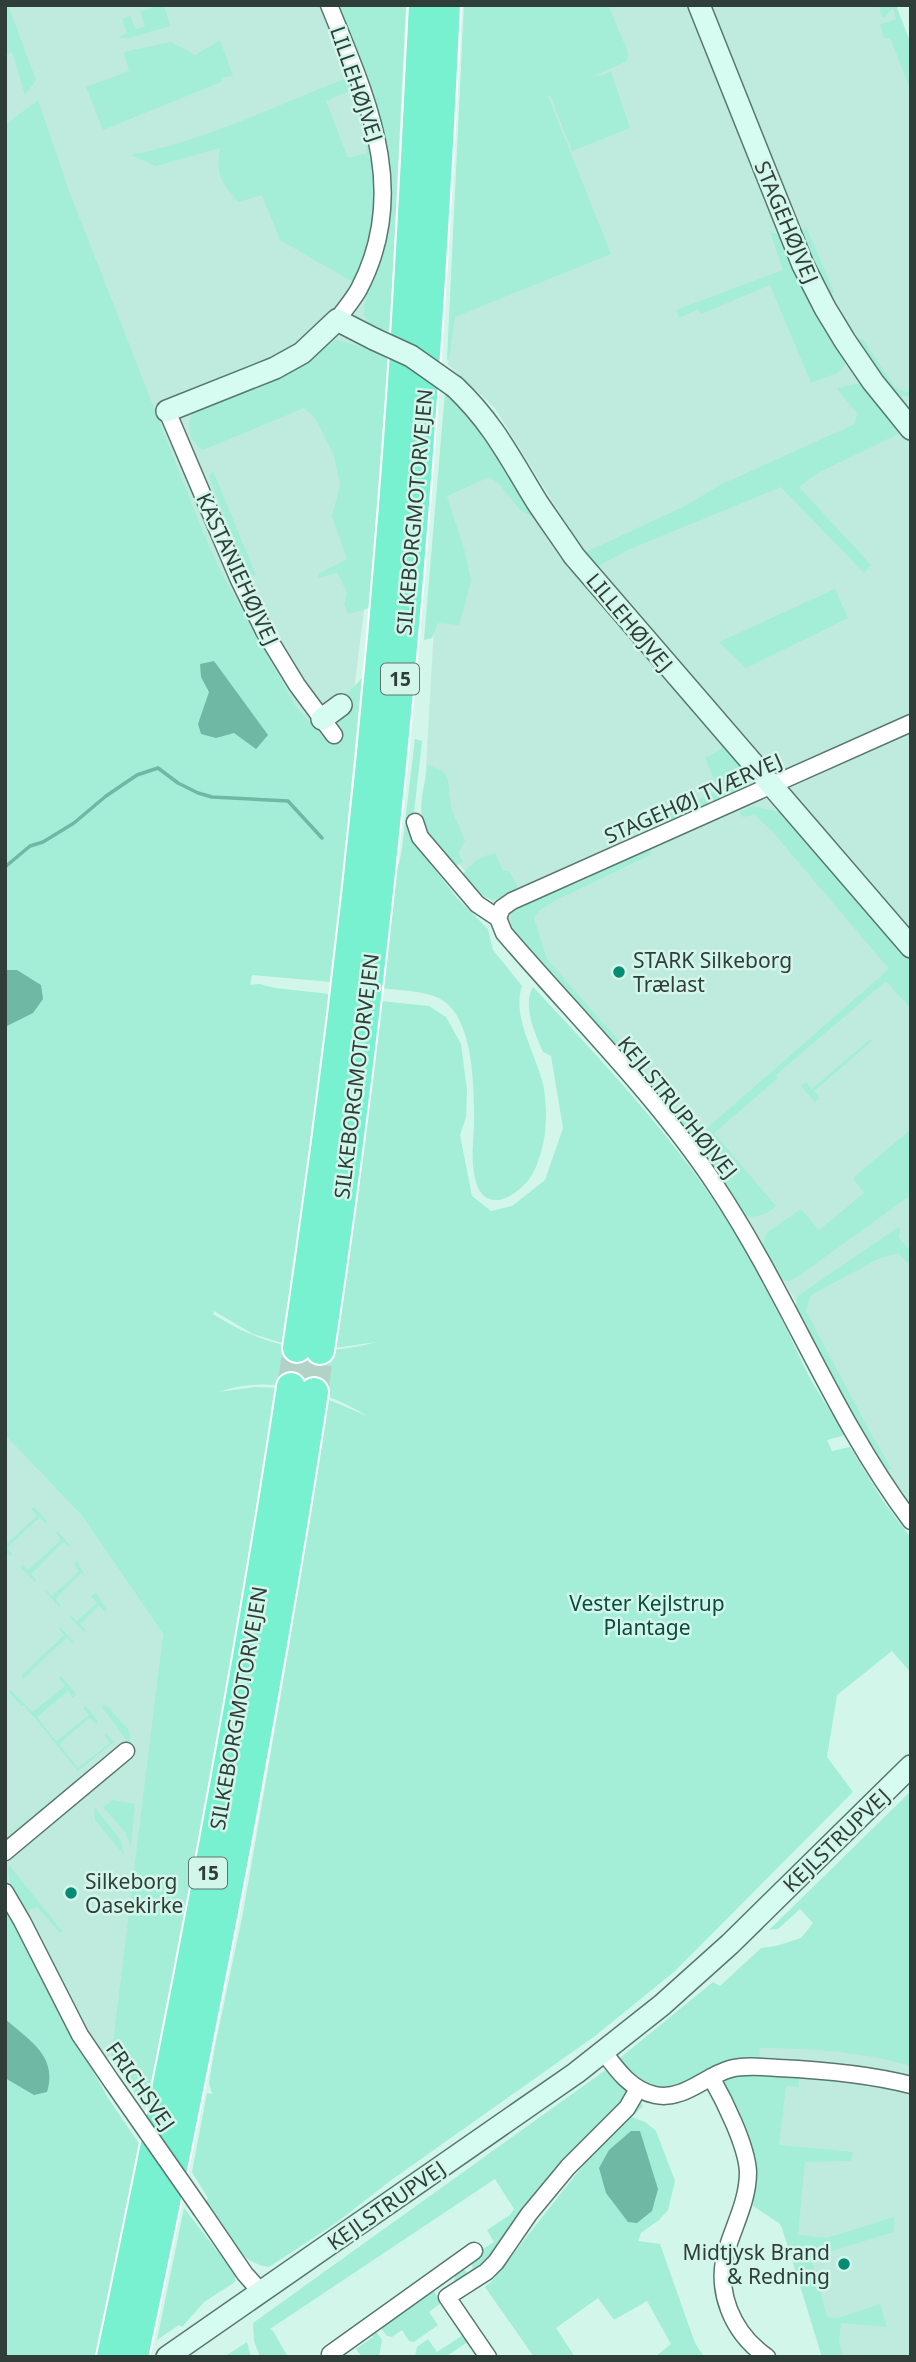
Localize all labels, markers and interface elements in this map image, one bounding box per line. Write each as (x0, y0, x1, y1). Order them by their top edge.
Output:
street label: LILLEHØJVEJ (324, 22, 390, 146)
street label: STAGEHØJVEJ (749, 156, 825, 288)
street label: SILKEBORGMOTORVEJEN (389, 388, 439, 636)
street label: KASTANIEHØJVEJ (190, 488, 286, 650)
street label: LILLEHØJVEJ (580, 567, 680, 677)
road number: 15 (381, 664, 419, 694)
street label: STAGEHØJ TVÆRVEJ (600, 746, 786, 850)
place label: STARK Silkeborg Trælast (633, 946, 792, 998)
street label: SILKEBORGMOTORVEJEN (327, 952, 385, 1200)
marker: STARK Silkeborg Trælast (611, 964, 627, 980)
street label: KEJLSTRUPHØJVEJ (612, 1030, 744, 1184)
street label: SILKEBORGMOTORVEJEN (203, 1584, 273, 1832)
park label: Vester Kejlstrup Plantage (569, 1589, 725, 1641)
street label: KEJLSTRUPVEJ (777, 1782, 895, 1898)
road number: 15 (189, 1857, 227, 1888)
place label: Silkeborg Oasekirke (85, 1867, 183, 1919)
marker: Silkeborg Oasekirke (63, 1885, 79, 1901)
street label: FRICHSVEJ (100, 2036, 182, 2136)
street label: KEJLSTRUPVEJ (321, 2154, 451, 2256)
place label: Midtjysk Brand & Redning (683, 2238, 830, 2290)
marker: Midtjysk Brand & Redning (836, 2256, 852, 2272)

